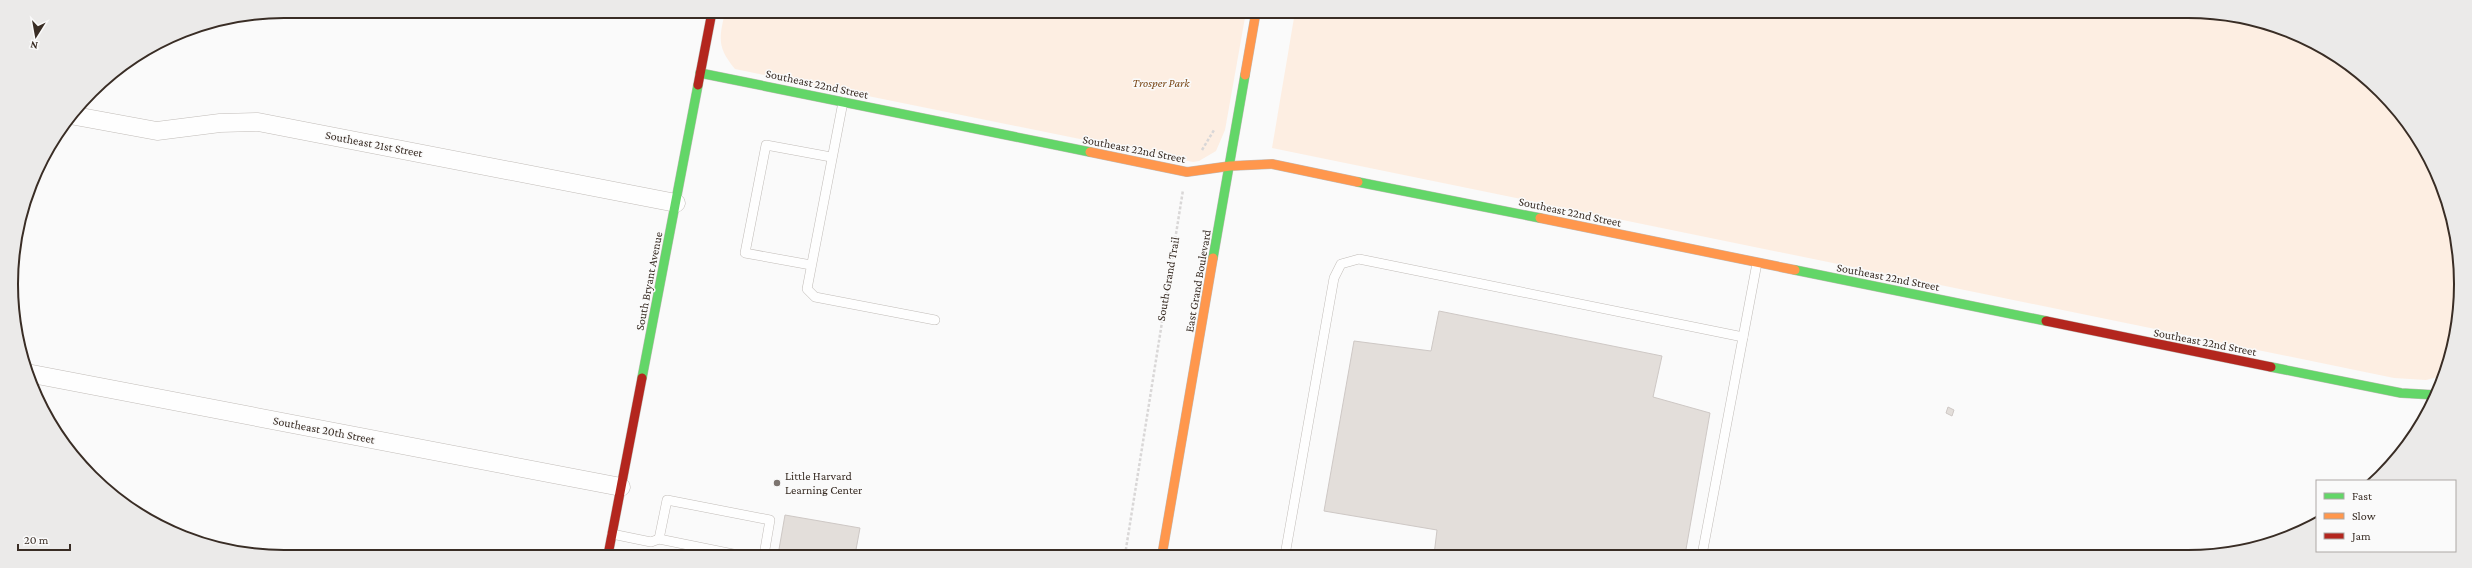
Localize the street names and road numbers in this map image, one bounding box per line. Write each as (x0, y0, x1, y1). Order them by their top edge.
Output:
street label: Southeast 22nd Street (764, 66, 871, 102)
street label: Southeast 21st Street (324, 128, 425, 160)
street label: Southeast 22nd Street (1081, 132, 1188, 166)
street label: Southeast 22nd Street (1517, 194, 1624, 230)
street label: East Grand Boulevard (1182, 228, 1214, 333)
street label: South Bryant Avenue (633, 230, 665, 332)
street label: South Grand Trail (1154, 236, 1182, 322)
street label: Southeast 22nd Street (1835, 260, 1942, 294)
street label: Southeast 22nd Street (2152, 325, 2259, 359)
street label: Southeast 20th Street (272, 413, 377, 447)

